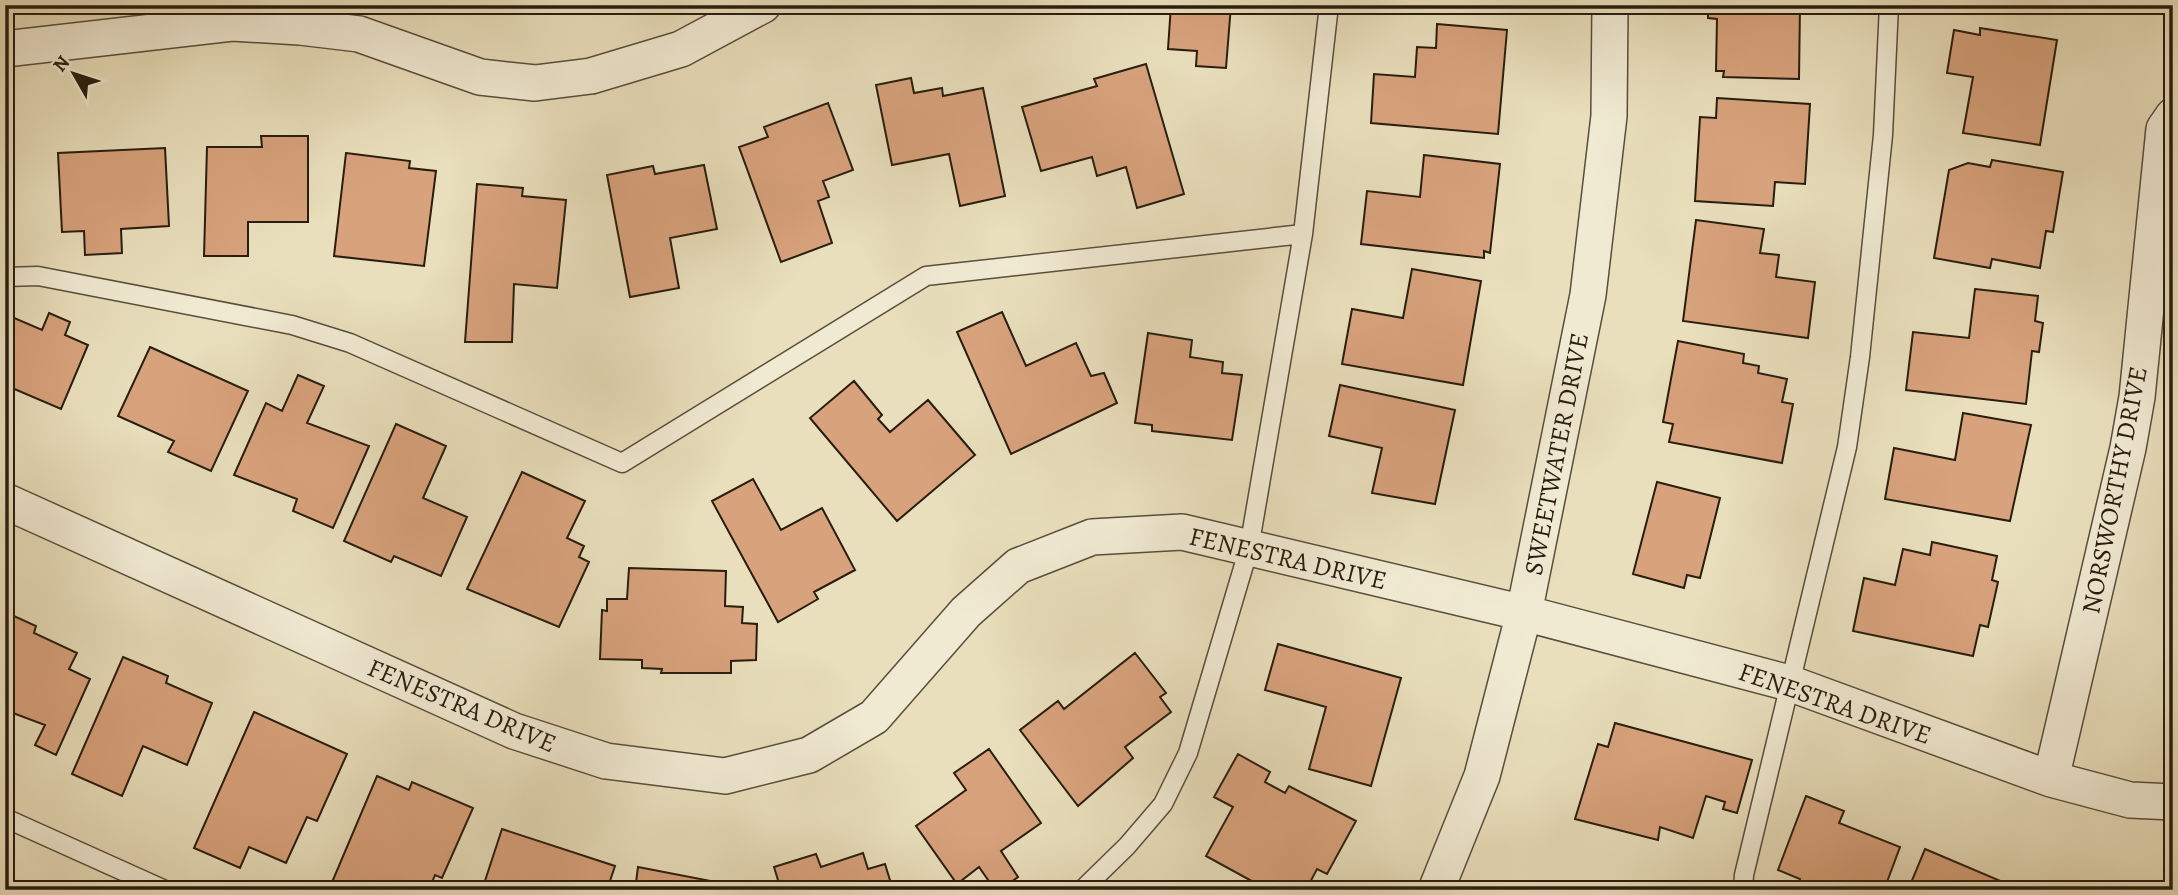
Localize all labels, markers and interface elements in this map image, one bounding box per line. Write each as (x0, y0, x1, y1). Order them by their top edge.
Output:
north arrow (38, 38, 108, 108)
text: N (47, 50, 76, 77)
street label: SWEETWATER DRIVE (1516, 330, 1597, 578)
street label: NORSWORTHY DRIVE (2073, 363, 2156, 617)
street label: FENESTRA DRIVE (1186, 519, 1390, 598)
street label: FENESTRA DRIVE (362, 650, 561, 761)
street label: FENESTRA DRIVE (1734, 654, 1936, 753)

